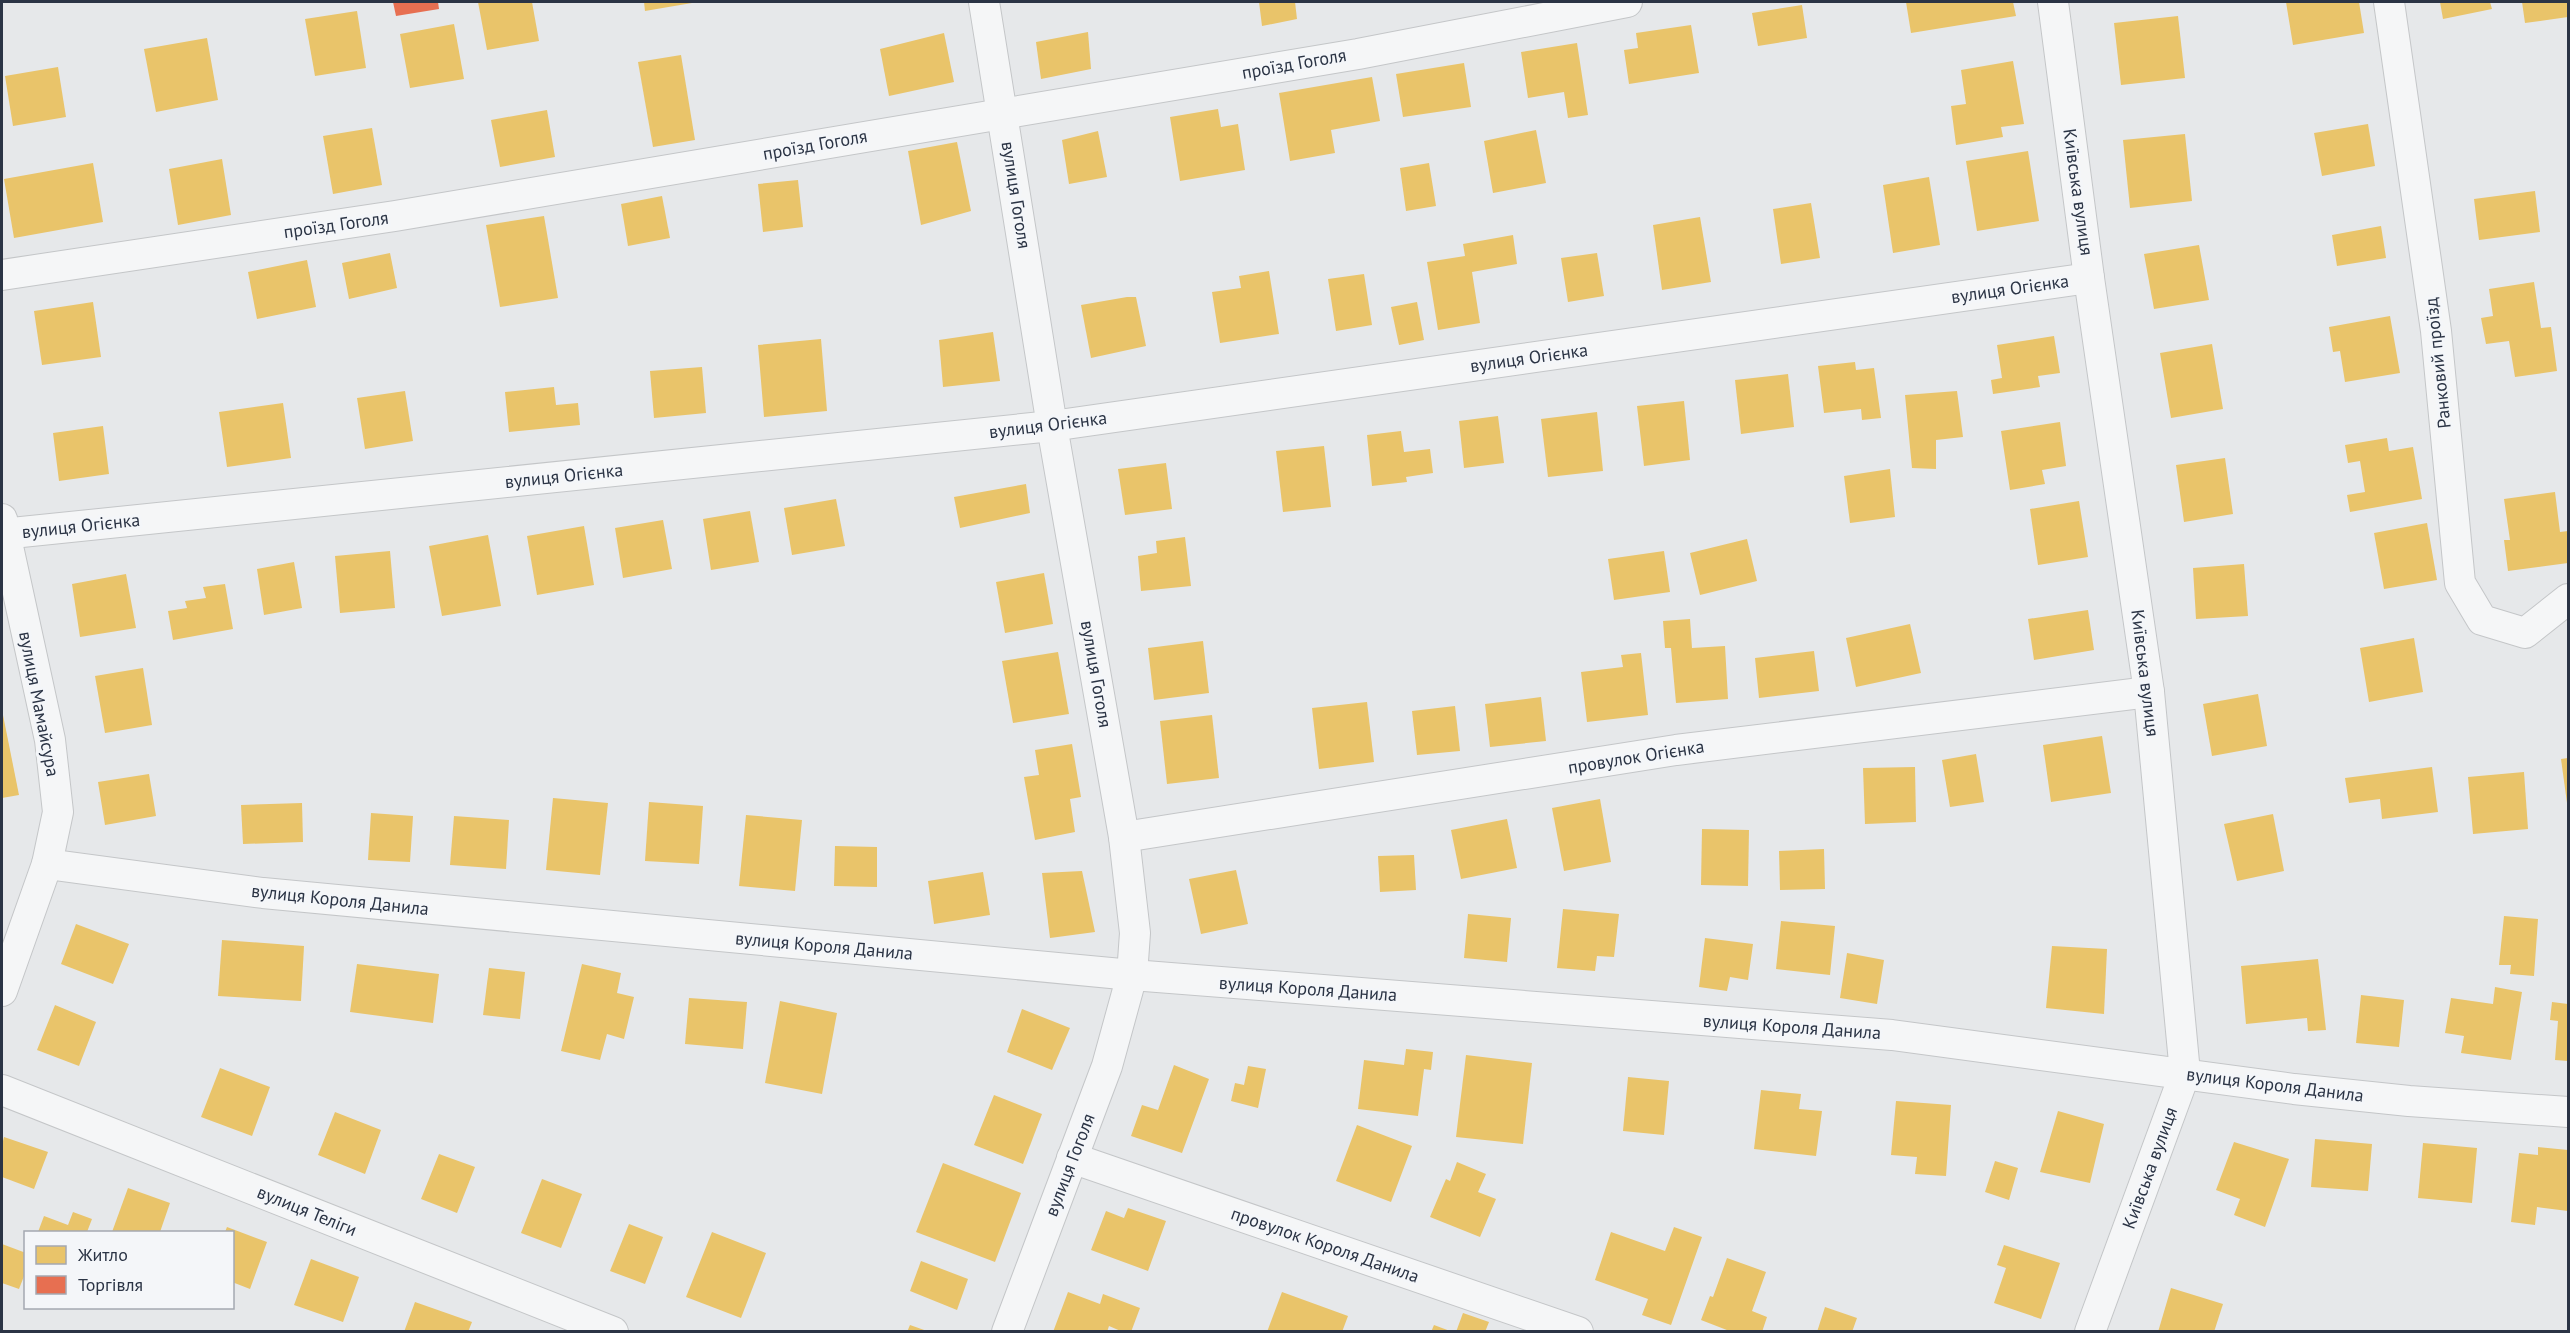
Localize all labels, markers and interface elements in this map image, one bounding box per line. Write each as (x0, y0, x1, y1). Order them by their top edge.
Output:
street label: проїзд Гоголя (1240, 43, 1348, 84)
street label: проїзд Гоголя (761, 124, 869, 165)
street label: Київська вулиця (2058, 127, 2099, 257)
street label: вулиця Гоголя (997, 140, 1036, 250)
street label: проїзд Гоголя (282, 206, 390, 243)
street label: вулиця Огієнка (1950, 269, 2070, 308)
street label: Ранковий проїзд (2419, 296, 2456, 430)
street label: вулиця Огієнка (1469, 338, 1589, 377)
street label: вулиця Огієнка (988, 406, 1108, 443)
street label: вулиця Огієнка (504, 458, 624, 493)
street label: вулиця Огієнка (21, 508, 141, 543)
street label: Київська вулиця (2126, 608, 2165, 738)
street label: вулиця Гоголя (1076, 619, 1117, 729)
street label: вулиця Мамайсура (14, 629, 65, 779)
street label: провулок Огієнка (1566, 734, 1706, 779)
street label: вулиця Короля Данила (250, 879, 430, 920)
street label: вулиця Короля Данила (734, 926, 914, 965)
street label: вулиця Короля Данила (1218, 971, 1398, 1006)
street label: вулиця Короля Данила (1702, 1009, 1882, 1044)
street label: вулиця Короля Данила (2185, 1062, 2365, 1107)
street label: Київська вулиця (2117, 1104, 2182, 1232)
street label: вулиця Гоголя (1039, 1110, 1100, 1220)
street label: вулиця Теліги (254, 1180, 360, 1241)
street label: провулок Короля Данила (1228, 1202, 1422, 1288)
legend (24, 1231, 234, 1309)
text: Житло (77, 1243, 128, 1266)
text: Торгівля (78, 1273, 143, 1296)

